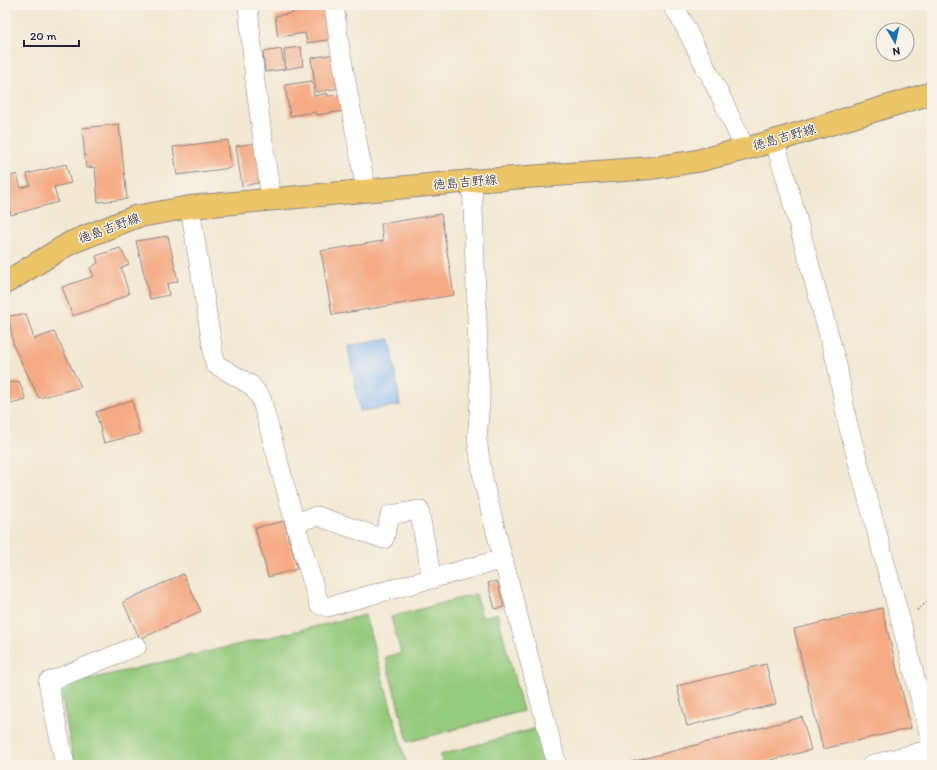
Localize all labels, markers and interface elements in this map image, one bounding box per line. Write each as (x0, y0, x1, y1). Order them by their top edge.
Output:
scale bar (24, 22, 79, 48)
north arrow (875, 22, 915, 62)
text: 20 m (30, 29, 57, 43)
text: N (892, 44, 901, 58)
street label: 徳島吉野線 (751, 121, 818, 153)
street label: 徳島吉野線 (432, 172, 499, 192)
street label: 徳島吉野線 (76, 209, 143, 246)

